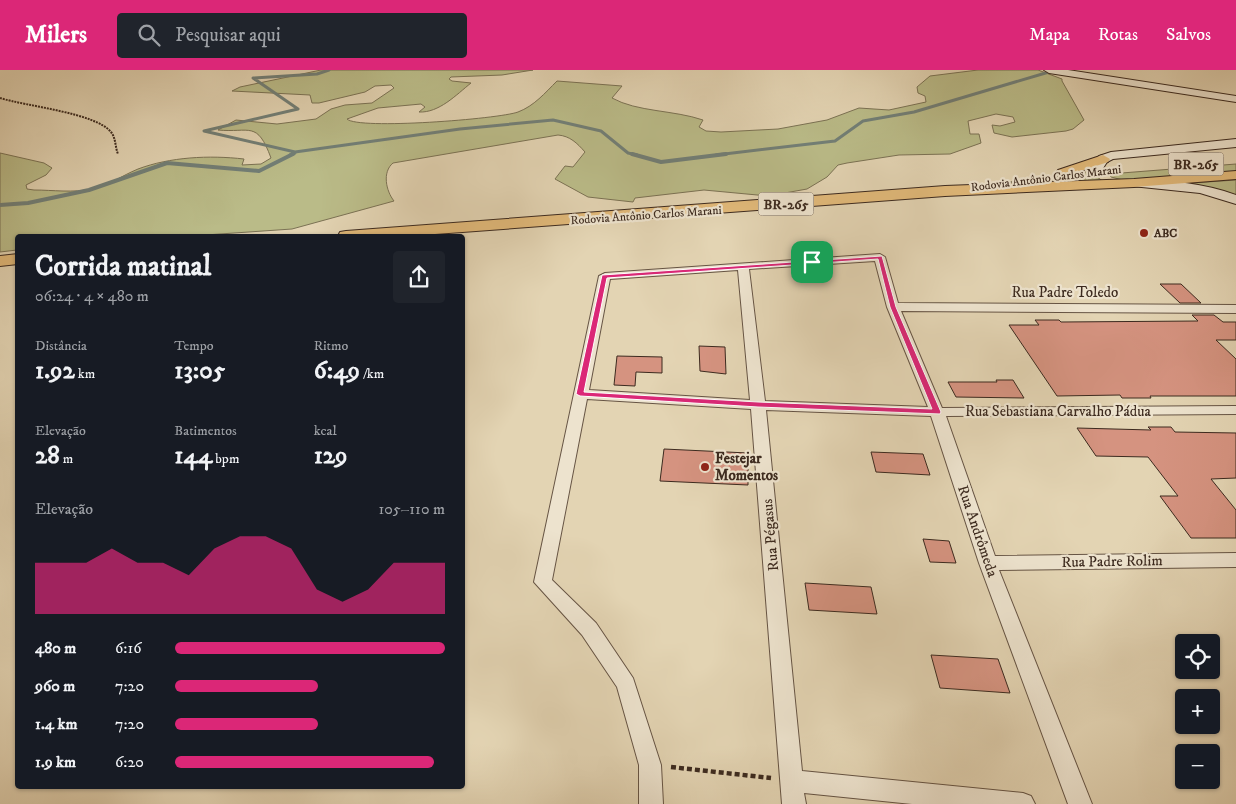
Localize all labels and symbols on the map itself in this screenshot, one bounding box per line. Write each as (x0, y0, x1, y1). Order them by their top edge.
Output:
road number: BR-265 (1168, 152, 1224, 176)
street label: Rodovia Antônio Carlos Marani (970, 162, 1122, 195)
road number: BR-265 (758, 192, 814, 216)
street label: Rodovia Antônio Carlos Marani (570, 203, 722, 228)
place label: ABC (1153, 226, 1177, 241)
marker: ABC (1138, 227, 1150, 239)
pin (791, 241, 833, 283)
street label: Rua Padre Toledo (1012, 283, 1118, 302)
street label: Rua Sebastiana Carvalho Pádua (965, 402, 1152, 421)
place label: Festejar Momentos (715, 449, 778, 485)
marker: Festejar Momentos (699, 461, 711, 473)
street label: Rua Andrômeda (953, 483, 1002, 580)
street label: Rua Pégasus (758, 498, 783, 572)
street label: Rua Padre Rolim (1061, 551, 1163, 572)

